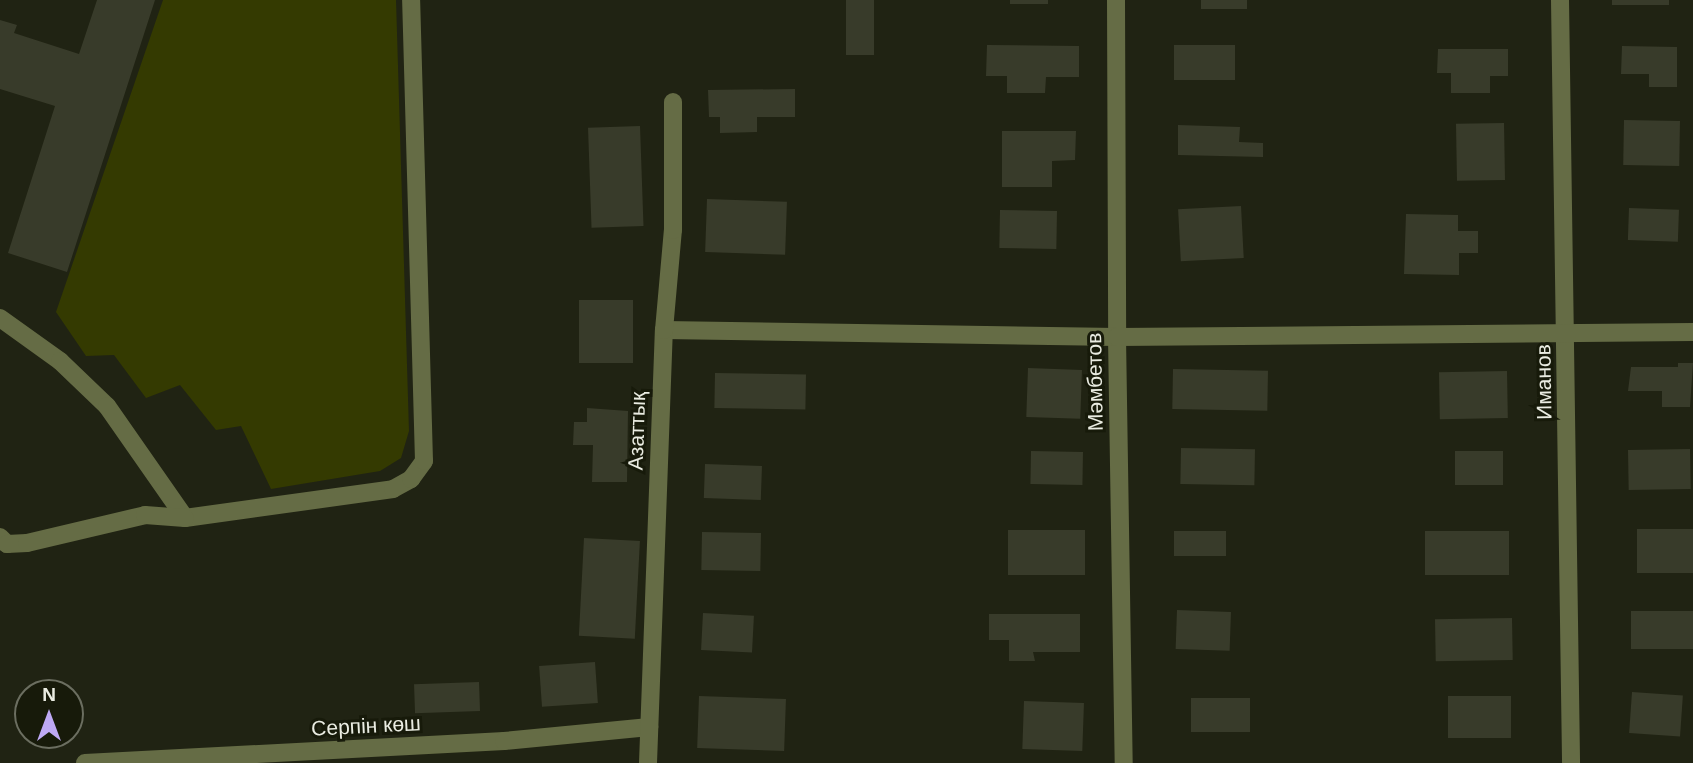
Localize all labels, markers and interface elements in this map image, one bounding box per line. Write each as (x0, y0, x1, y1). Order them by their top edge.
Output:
street label: Мәмбетов (1082, 333, 1108, 431)
street label: Иманов (1531, 344, 1557, 420)
street label: Азаттық (623, 391, 651, 471)
north arrow (14, 679, 84, 749)
text: N (42, 684, 56, 705)
street label: Серпін көш (311, 711, 421, 741)

